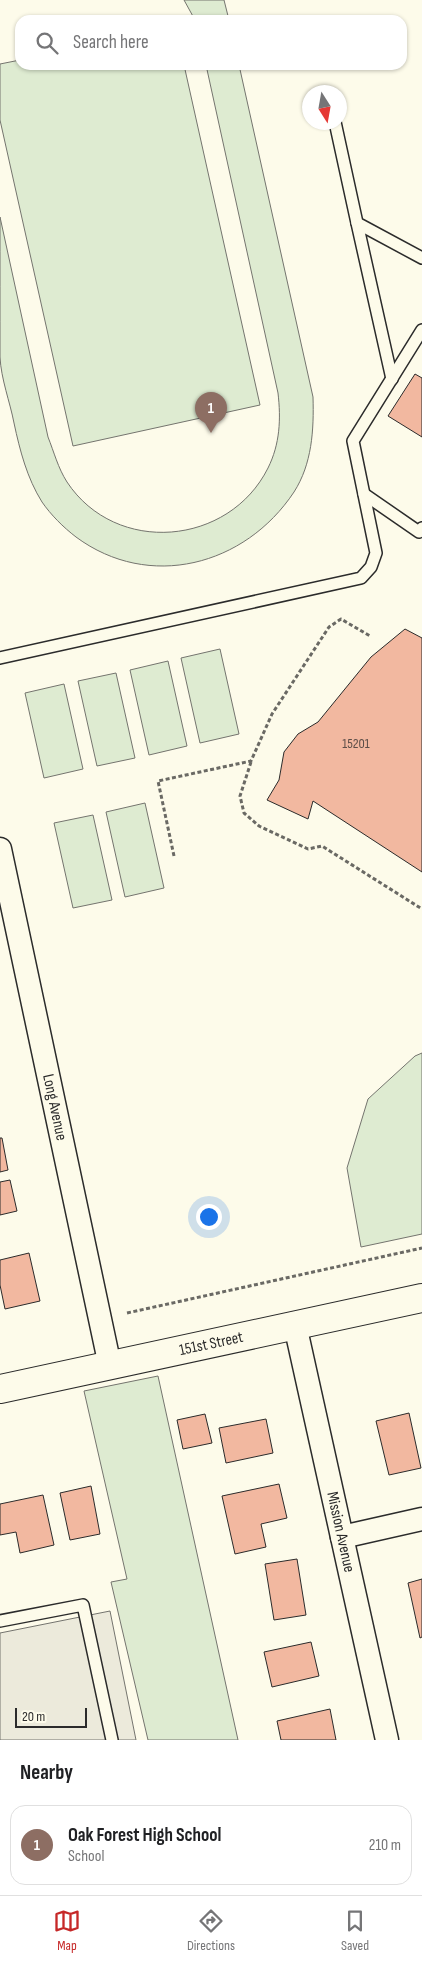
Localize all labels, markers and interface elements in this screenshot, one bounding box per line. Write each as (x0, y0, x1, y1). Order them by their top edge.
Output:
search box (15, 15, 407, 70)
icon: search (33, 29, 61, 57)
text: Search here (73, 31, 149, 54)
north arrow (302, 85, 347, 130)
pin: 1 (195, 392, 227, 433)
house number: 15201 (342, 735, 370, 752)
street label: Long Avenue (39, 1072, 71, 1142)
your location (196, 1204, 222, 1230)
street label: 151st Street (178, 1327, 245, 1360)
street label: Mission Avenue (323, 1490, 359, 1574)
scale bar (15, 1705, 88, 1728)
text: 20 m (22, 1708, 45, 1725)
text: Nearby (20, 1760, 73, 1785)
text: Oak Forest High School (68, 1824, 221, 1847)
text: 1 (34, 1836, 40, 1855)
text: 210 m (369, 1836, 401, 1855)
text: School (68, 1847, 104, 1866)
tab: Map (53, 1907, 81, 1954)
tab: Directions (187, 1907, 235, 1954)
tab: Saved (341, 1907, 369, 1954)

